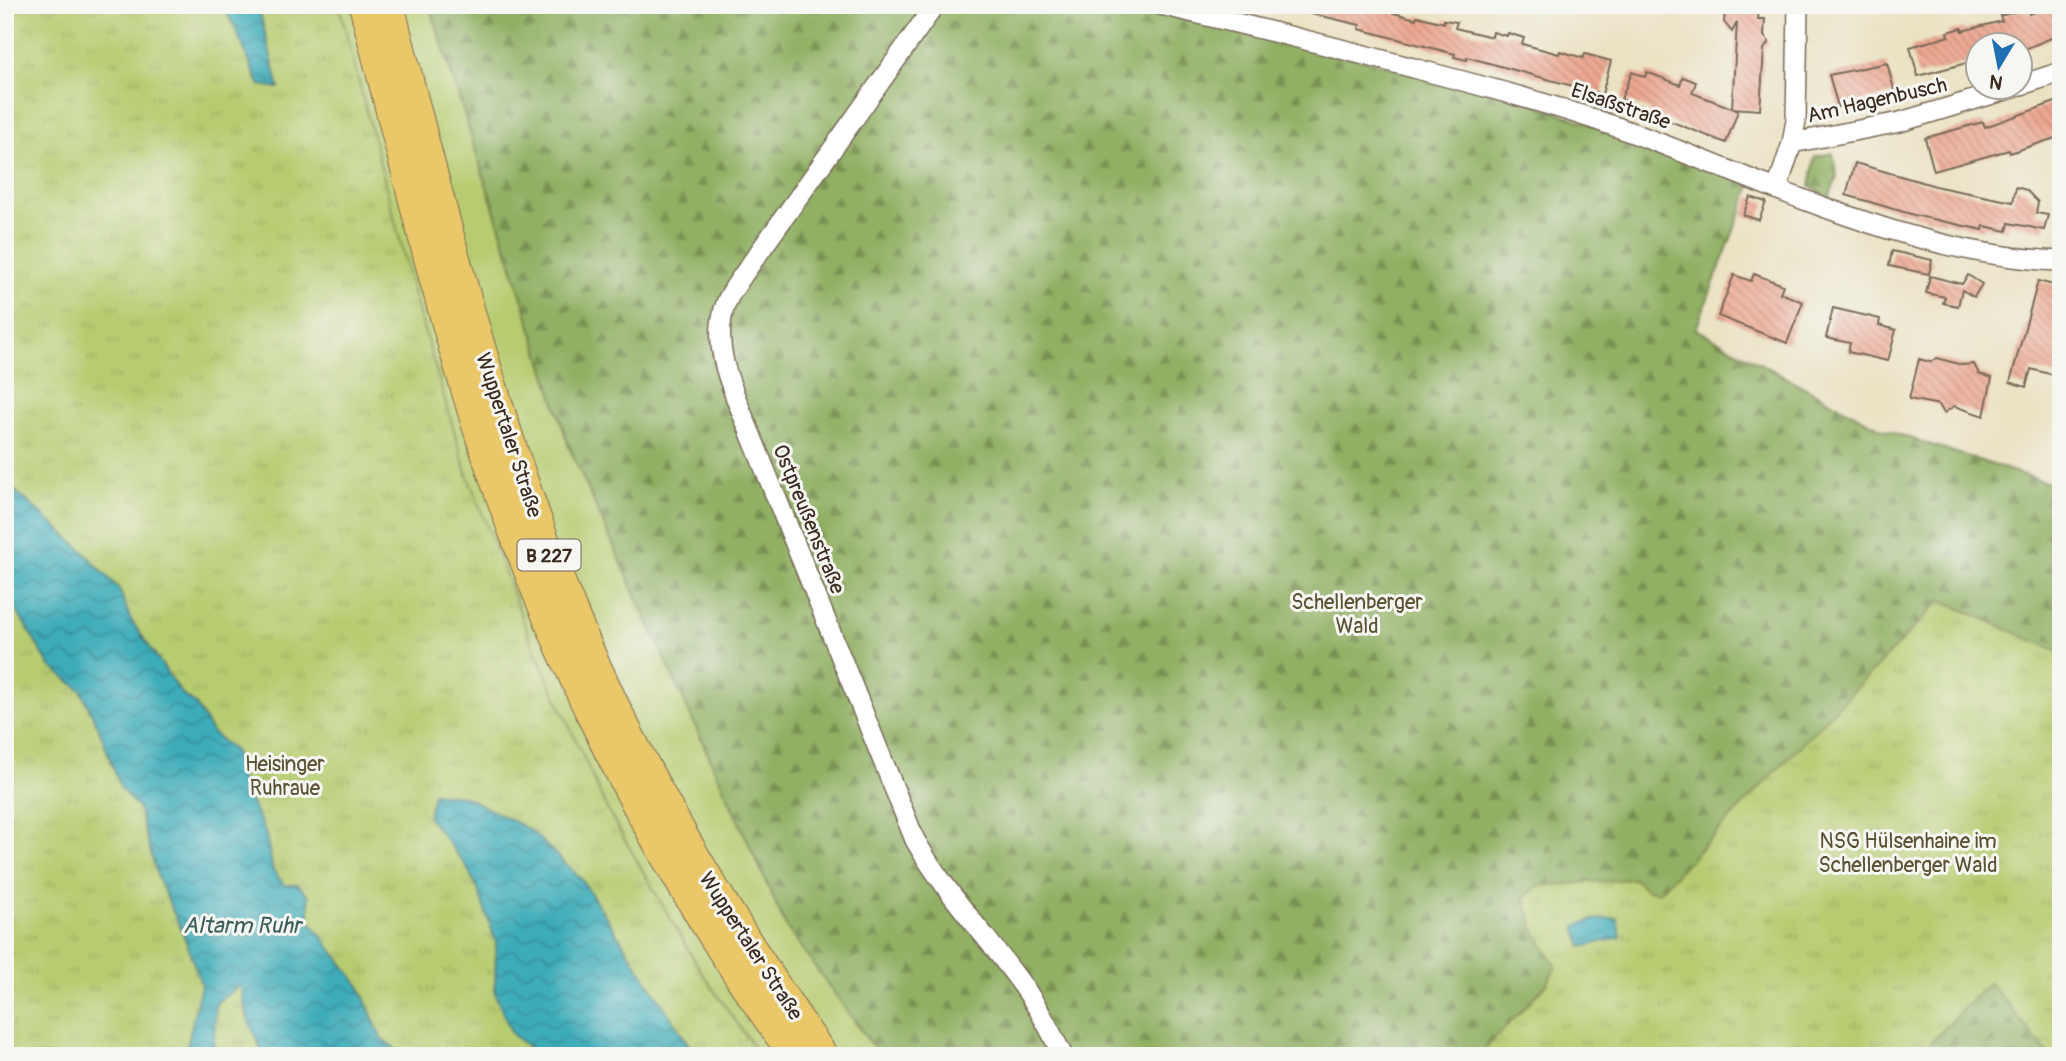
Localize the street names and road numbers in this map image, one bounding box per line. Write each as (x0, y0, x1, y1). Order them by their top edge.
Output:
street label: Am Hagenbusch (1805, 71, 1950, 130)
street label: Elsaßstraße (1568, 77, 1675, 136)
street label: Wuppertaler Straße (469, 349, 548, 522)
street label: Ostpreußenstraße (766, 440, 851, 598)
road number: B 227 (518, 540, 580, 570)
street label: Wuppertaler Straße (693, 867, 809, 1026)

